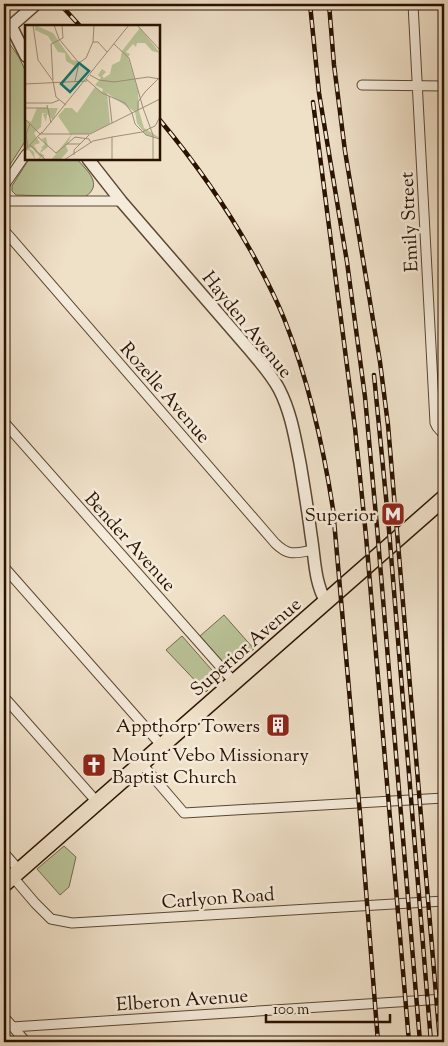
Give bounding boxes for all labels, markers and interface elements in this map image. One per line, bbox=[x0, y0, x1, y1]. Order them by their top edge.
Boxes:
inset map bbox=[25, 25, 160, 160]
street label: Emily Street bbox=[394, 171, 427, 273]
street label: Hayden Avenue bbox=[194, 266, 298, 385]
street label: Rozelle Avenue bbox=[113, 337, 216, 450]
street label: Bender Avenue bbox=[77, 487, 181, 599]
metro station icon: Superior bbox=[380, 501, 406, 527]
place label: Superior bbox=[304, 503, 376, 530]
street label: Superior Avenue bbox=[185, 592, 308, 704]
building icon: Appthorp Towers bbox=[265, 712, 291, 738]
place label: Appthorp Towers bbox=[116, 714, 260, 741]
place label: Mount Vebo Missionary Baptist Church bbox=[112, 743, 309, 792]
church icon: Mount Vebo Missionary Baptist Church bbox=[81, 752, 107, 778]
street label: Carlyon Road bbox=[161, 882, 276, 917]
street label: Elberon Avenue bbox=[115, 983, 249, 1020]
scale bar bbox=[266, 991, 389, 1023]
text: 100 m bbox=[273, 1000, 310, 1021]

